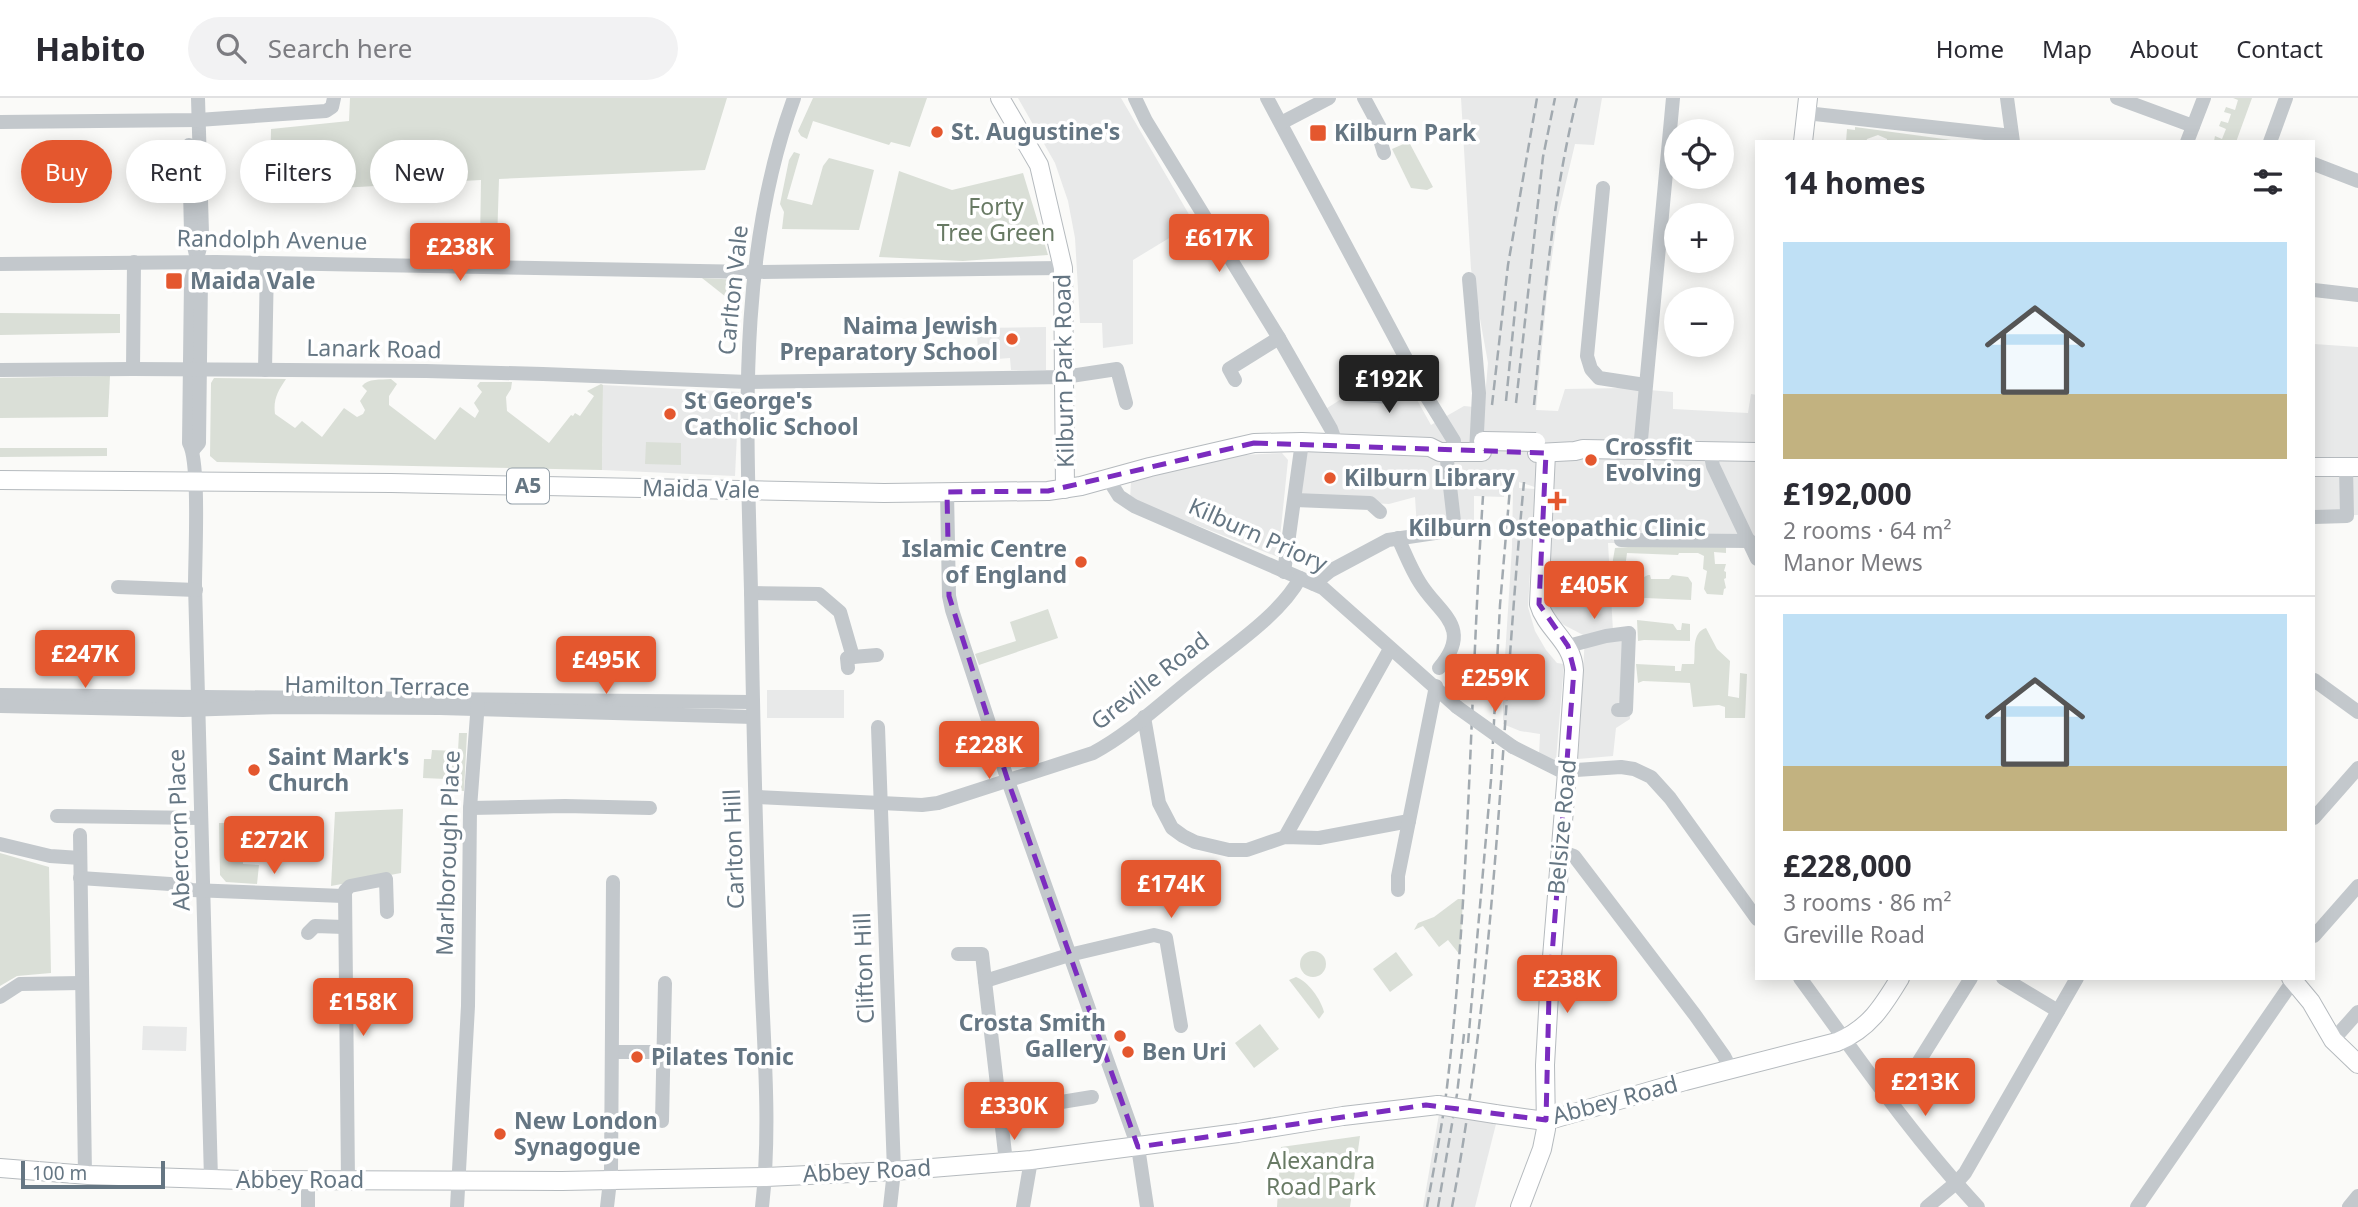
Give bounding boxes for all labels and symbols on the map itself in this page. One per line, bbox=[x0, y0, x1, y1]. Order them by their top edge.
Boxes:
place label: St. Augustine's bbox=[951, 115, 1120, 147]
place label: Kilburn Park bbox=[1334, 116, 1477, 148]
marker: Kilburn Park bbox=[1308, 123, 1328, 143]
marker: St. Augustine's bbox=[929, 124, 945, 140]
park label: Forty Tree Green bbox=[937, 190, 1055, 248]
pin: £617K bbox=[1170, 214, 1268, 274]
street label: Randolph Avenue bbox=[176, 221, 368, 257]
pin: £238K bbox=[411, 223, 509, 283]
street label: Carlton Vale bbox=[709, 223, 755, 356]
place label: Maida Vale bbox=[190, 264, 316, 296]
marker: Maida Vale bbox=[164, 271, 184, 291]
street label: Kilburn Park Road bbox=[1045, 274, 1081, 468]
place label: Naima Jewish Preparatory School bbox=[779, 309, 998, 367]
street label: Lanark Road bbox=[306, 331, 442, 365]
marker: Naima Jewish Preparatory School bbox=[1004, 331, 1020, 347]
pin: £192K bbox=[1340, 356, 1438, 415]
place label: St George's Catholic School bbox=[684, 384, 859, 442]
marker: St George's Catholic School bbox=[662, 406, 678, 422]
place label: Crossfit Evolving bbox=[1605, 430, 1702, 488]
marker: Crossfit Evolving bbox=[1583, 452, 1599, 468]
place label: Kilburn Library bbox=[1344, 461, 1516, 493]
road number: A5 bbox=[507, 468, 549, 504]
marker: Kilburn Library bbox=[1322, 470, 1338, 486]
street label: Maida Vale bbox=[642, 471, 760, 505]
street label: Kilburn Priory bbox=[1184, 489, 1333, 579]
marker: Kilburn Osteopathic Clinic bbox=[1547, 491, 1567, 511]
place label: Kilburn Osteopathic Clinic bbox=[1408, 511, 1706, 543]
place label: Islamic Centre of England bbox=[902, 532, 1067, 590]
marker: Islamic Centre of England bbox=[1073, 554, 1089, 570]
pin: £405K bbox=[1545, 561, 1643, 621]
street label: Greville Road bbox=[1084, 624, 1215, 737]
pin: £247K bbox=[36, 630, 134, 690]
pin: £495K bbox=[557, 636, 655, 696]
pin: £259K bbox=[1446, 654, 1544, 714]
street label: Hamilton Terrace bbox=[284, 667, 470, 703]
pin: £228K bbox=[940, 722, 1038, 781]
place label: Saint Mark's Church bbox=[268, 740, 409, 798]
street label: Abercorn Place bbox=[159, 748, 197, 912]
street label: Marlborough Place bbox=[427, 750, 467, 956]
street label: Belsize Road bbox=[1539, 758, 1583, 896]
marker: Saint Mark's Church bbox=[246, 762, 262, 778]
street label: Carlton Hill bbox=[715, 788, 751, 910]
pin: £272K bbox=[225, 816, 323, 876]
pin: £174K bbox=[1122, 860, 1220, 920]
street label: Clifton Hill bbox=[845, 912, 881, 1024]
pin: £238K bbox=[1518, 956, 1616, 1015]
pin: £158K bbox=[314, 978, 412, 1038]
place label: Crosta Smith Gallery bbox=[959, 1006, 1107, 1064]
marker: Crosta Smith Gallery bbox=[1112, 1028, 1128, 1044]
place label: Ben Uri bbox=[1142, 1035, 1227, 1067]
place label: Pilates Tonic bbox=[651, 1040, 794, 1072]
marker: Ben Uri bbox=[1120, 1044, 1136, 1060]
marker: Pilates Tonic bbox=[629, 1049, 645, 1065]
pin: £213K bbox=[1876, 1058, 1974, 1118]
street label: Abbey Road bbox=[1549, 1067, 1681, 1131]
pin: £330K bbox=[965, 1082, 1063, 1142]
place label: New London Synagogue bbox=[514, 1104, 658, 1162]
marker: New London Synagogue bbox=[492, 1126, 508, 1142]
park label: Alexandra Road Park bbox=[1266, 1144, 1377, 1202]
street label: Abbey Road bbox=[802, 1151, 932, 1189]
scale bar bbox=[21, 1158, 164, 1190]
street label: Abbey Road bbox=[236, 1163, 364, 1195]

